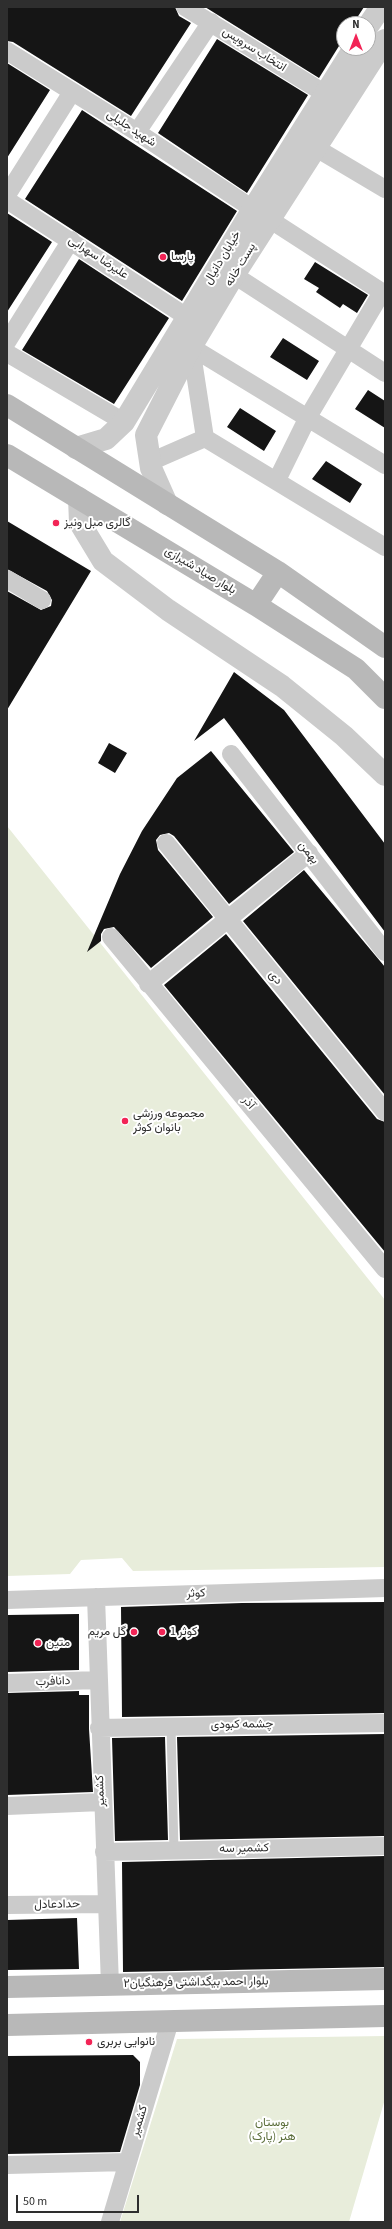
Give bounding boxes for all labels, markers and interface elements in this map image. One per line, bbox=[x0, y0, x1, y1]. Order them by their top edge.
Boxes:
north arrow bbox=[336, 16, 376, 56]
text: N bbox=[352, 17, 360, 32]
street label: انتخاب سرویس bbox=[219, 25, 289, 75]
street label: شهید جلیلی bbox=[103, 108, 159, 150]
street label: خیابان دانیال bbox=[201, 229, 245, 287]
street label: علیرضا سهرابی bbox=[65, 233, 131, 283]
street label: پست خانه bbox=[222, 241, 260, 289]
place label: پارسا bbox=[171, 250, 194, 264]
marker: پارسا bbox=[158, 252, 168, 262]
place label: گالری مبل ونیز bbox=[64, 516, 131, 530]
marker: گالری مبل ونیز bbox=[51, 518, 61, 528]
street label: بلوار صیاد شیرازی bbox=[162, 544, 238, 598]
street label: بهمن bbox=[295, 839, 321, 867]
street label: دی bbox=[265, 968, 285, 988]
street label: آذر bbox=[238, 1094, 258, 1112]
place label: مجموعه ورزشی بانوان کوثر bbox=[133, 1107, 204, 1135]
marker: مجموعه ورزشی بانوان کوثر bbox=[120, 1116, 130, 1126]
street label: کوثر bbox=[186, 1586, 206, 1602]
place label: گل مریم bbox=[88, 1625, 126, 1639]
place label: کوثر 1 bbox=[170, 1625, 197, 1639]
marker: گل مریم bbox=[129, 1627, 139, 1637]
marker: کوثر 1 bbox=[157, 1627, 167, 1637]
place label: متین bbox=[46, 1636, 70, 1650]
marker: متین bbox=[33, 1638, 43, 1648]
street label: دانافرب bbox=[35, 1674, 71, 1690]
street label: چشمه کبودی bbox=[211, 1717, 273, 1733]
street label: کشمیر bbox=[93, 1775, 109, 1807]
street label: کشمیر سه bbox=[219, 1841, 269, 1857]
street label: حدادعادل bbox=[34, 1897, 80, 1913]
street label: بلوار احمد بیگداشتی فرهنگیان۲ bbox=[123, 1975, 269, 1991]
place label: نانوایی بربری bbox=[97, 2035, 155, 2049]
marker: نانوایی بربری bbox=[84, 2037, 94, 2047]
street label: کشمیر bbox=[128, 2104, 152, 2138]
park label: بوستان (پارک) هنر bbox=[248, 2116, 296, 2144]
scale bar bbox=[18, 2187, 141, 2213]
text: 50 m bbox=[23, 2193, 47, 2210]

